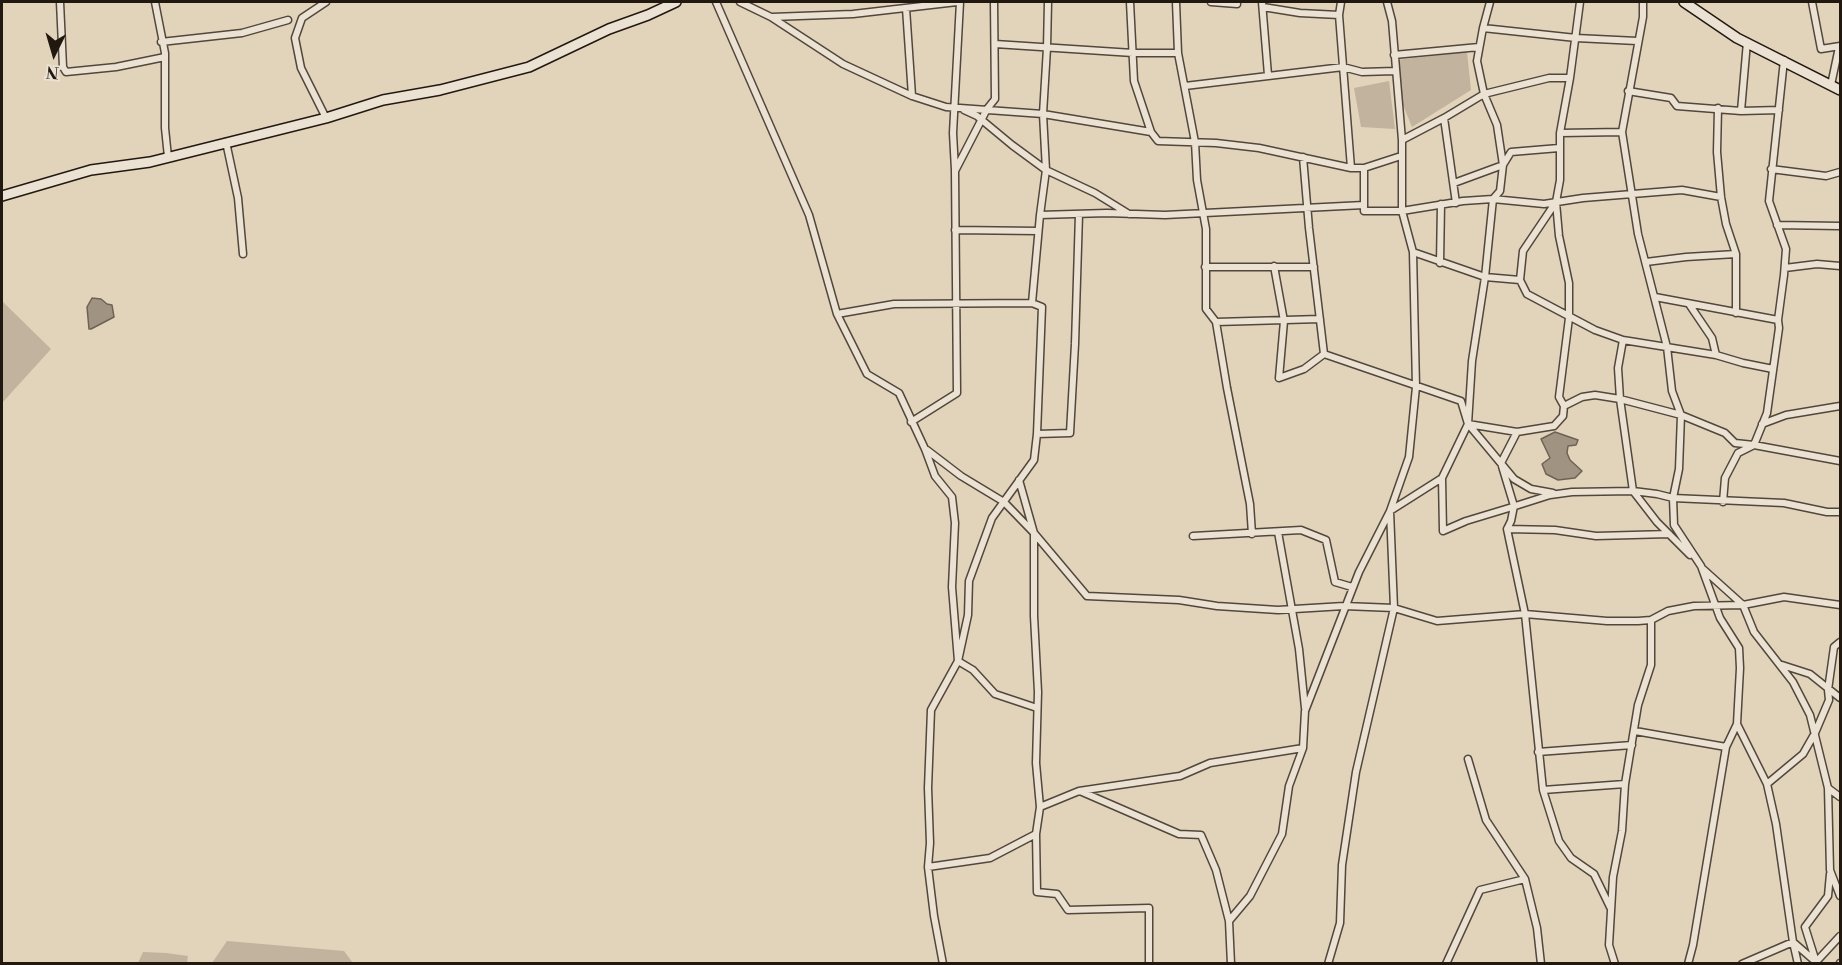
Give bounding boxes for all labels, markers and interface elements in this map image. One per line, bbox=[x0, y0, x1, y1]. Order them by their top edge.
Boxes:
north arrow bbox=[24, 24, 84, 84]
text: N bbox=[45, 61, 60, 82]

